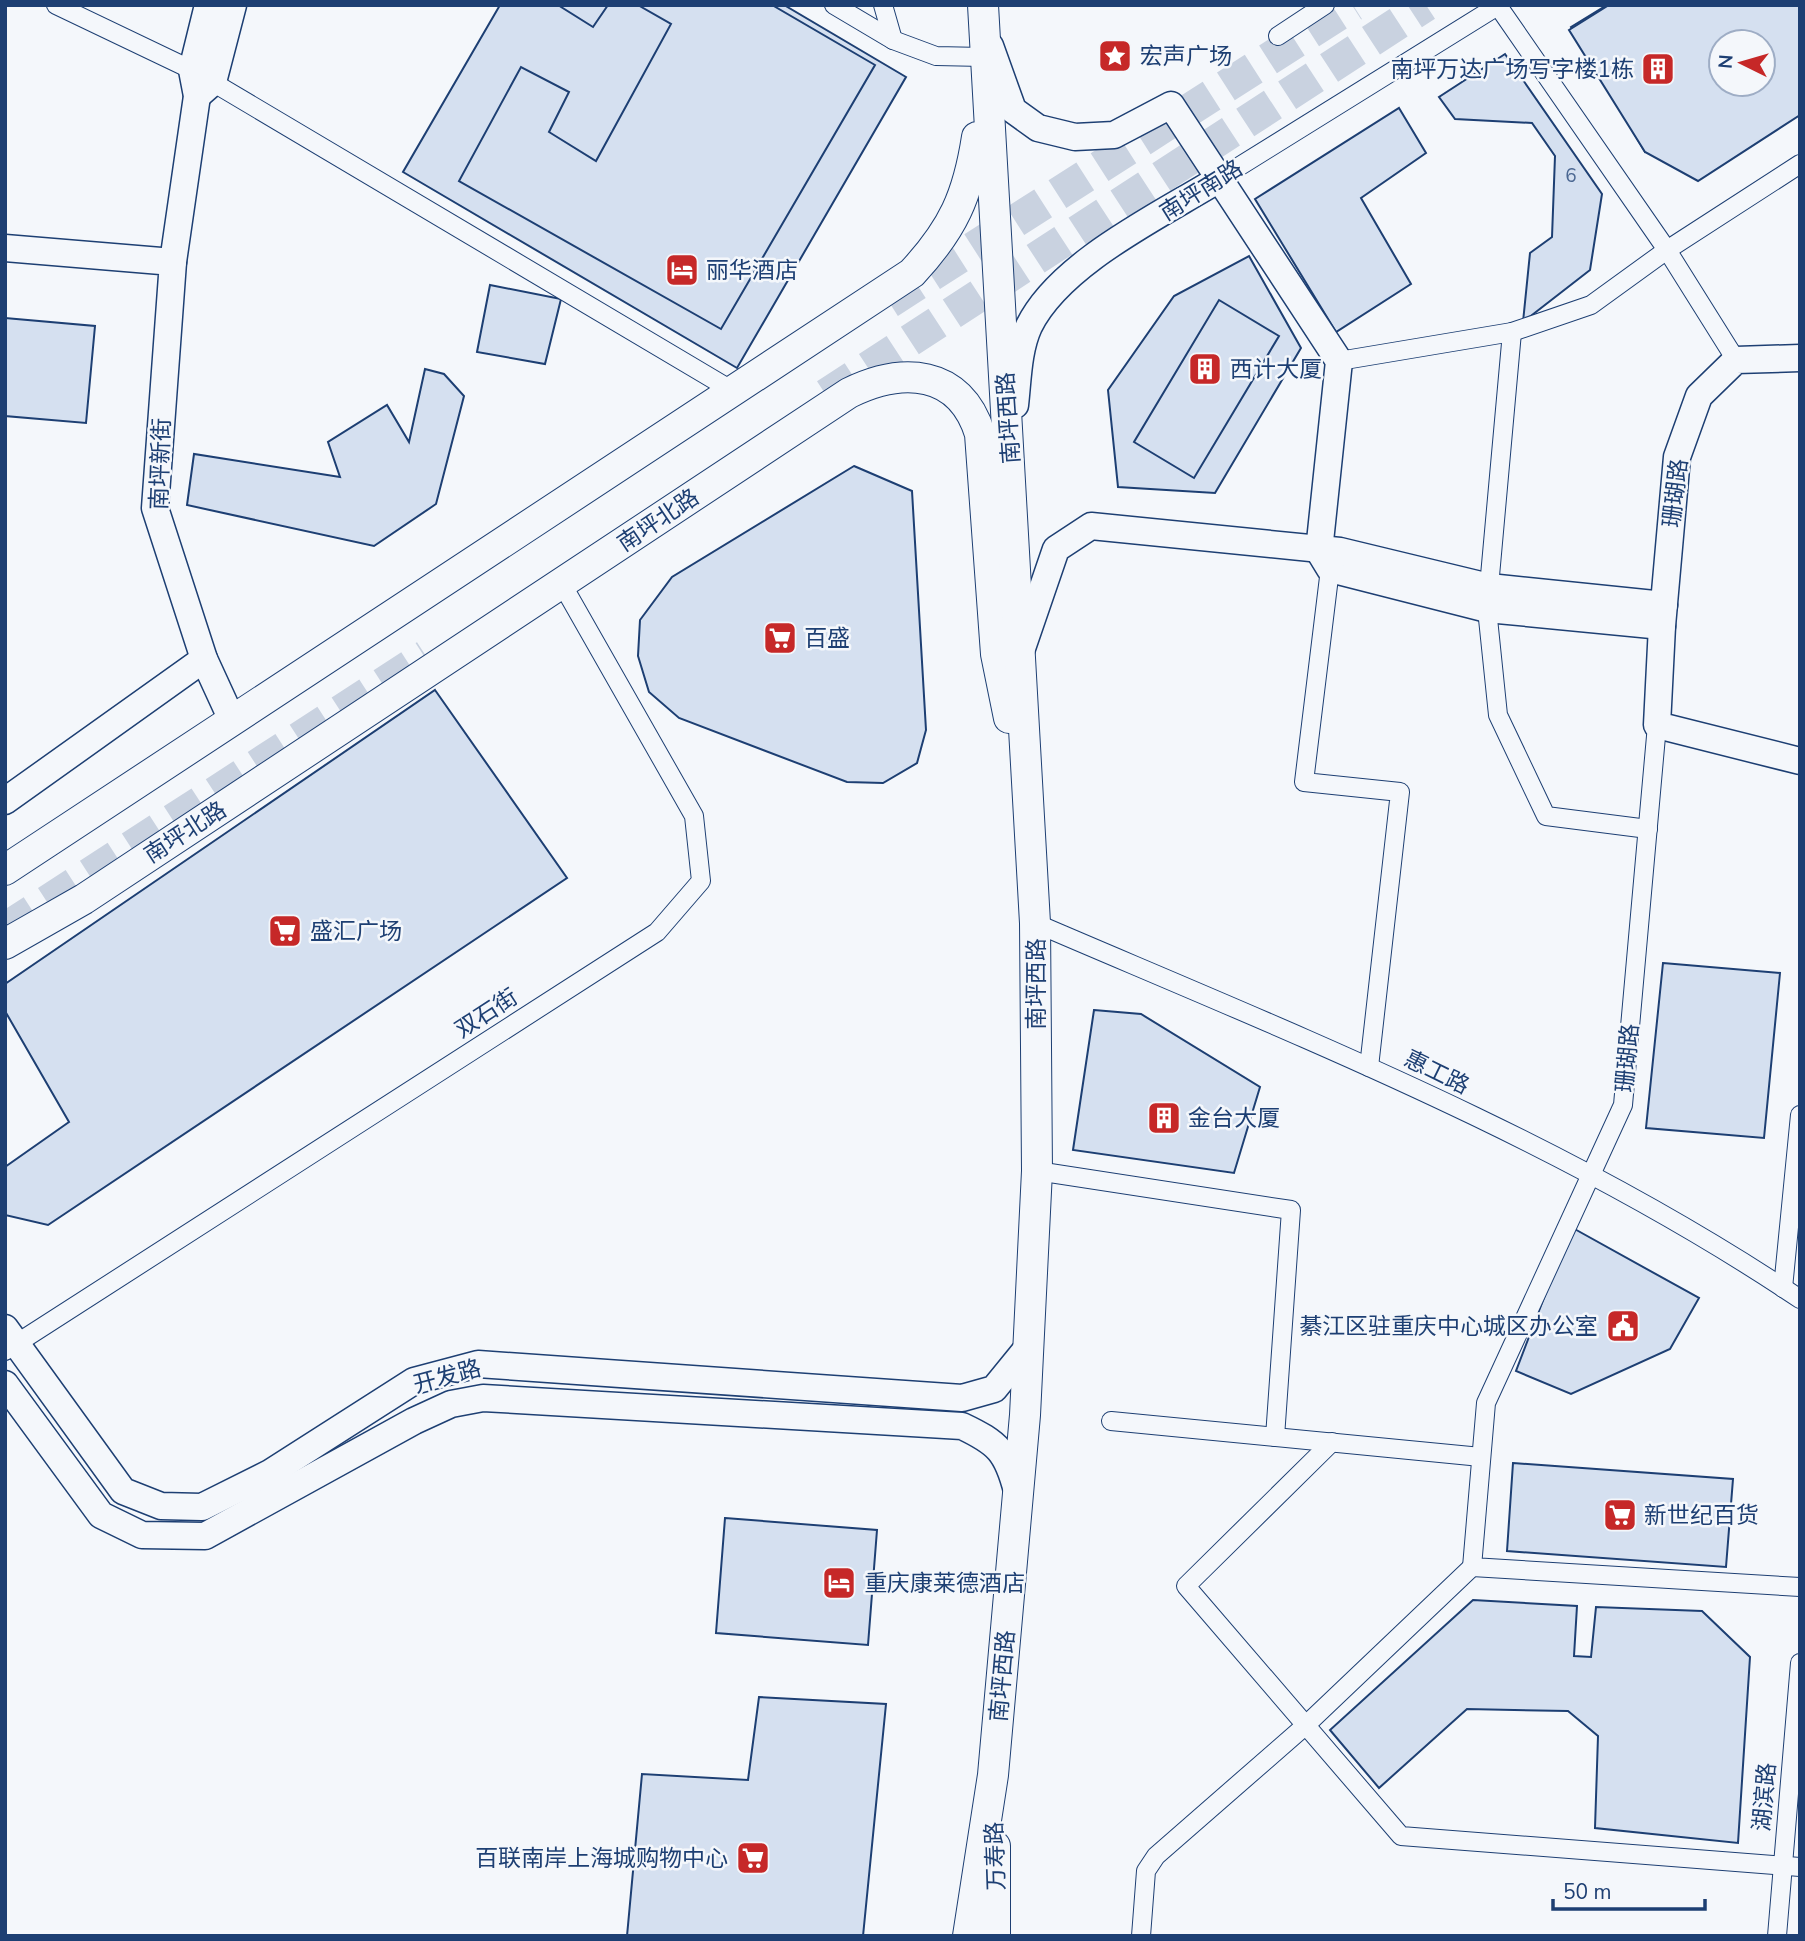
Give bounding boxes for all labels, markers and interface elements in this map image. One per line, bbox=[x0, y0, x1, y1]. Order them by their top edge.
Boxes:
north arrow bbox=[1707, 28, 1777, 98]
place icon: 宏声广场 bbox=[1096, 37, 1134, 75]
place label: 宏声广场 bbox=[1140, 41, 1232, 72]
building icon: 南坪万达广场写字楼1栋 bbox=[1639, 50, 1677, 88]
text: N bbox=[1712, 53, 1740, 70]
place label: 南坪万达广场写字楼1栋 bbox=[1390, 54, 1634, 85]
street label: 南坪南路 bbox=[1154, 153, 1248, 228]
house number: 6 bbox=[1565, 163, 1577, 189]
hotel icon: 丽华酒店 bbox=[663, 251, 701, 289]
place label: 丽华酒店 bbox=[706, 255, 798, 286]
building icon: 西计大厦 bbox=[1186, 350, 1224, 388]
place label: 西计大厦 bbox=[1230, 354, 1322, 385]
street label: 南坪西路 bbox=[990, 371, 1027, 465]
street label: 南坪新街 bbox=[143, 418, 178, 511]
street label: 珊瑚路 bbox=[1656, 457, 1695, 529]
street label: 南坪北路 bbox=[611, 482, 705, 559]
supermarket icon: 百盛 bbox=[761, 619, 799, 657]
place label: 百盛 bbox=[804, 623, 850, 654]
street label: 南坪北路 bbox=[138, 794, 232, 870]
supermarket icon: 盛汇广场 bbox=[266, 912, 304, 950]
place label: 盛汇广场 bbox=[310, 916, 402, 947]
street label: 南坪西路 bbox=[1021, 938, 1052, 1030]
street label: 双石街 bbox=[449, 982, 524, 1045]
street label: 珊瑚路 bbox=[1609, 1022, 1646, 1094]
street label: 惠工路 bbox=[1399, 1043, 1475, 1102]
building icon: 金台大厦 bbox=[1145, 1099, 1183, 1137]
place label: 金台大厦 bbox=[1188, 1103, 1280, 1134]
public building icon: 綦江区驻重庆中心城区办公室 bbox=[1604, 1307, 1642, 1345]
place label: 綦江区驻重庆中心城区办公室 bbox=[1299, 1311, 1598, 1342]
street label: 开发路 bbox=[410, 1353, 484, 1400]
supermarket icon: 新世纪百货 bbox=[1601, 1496, 1639, 1534]
place label: 新世纪百货 bbox=[1644, 1500, 1759, 1531]
hotel icon: 重庆康莱德酒店 bbox=[820, 1564, 858, 1602]
place label: 重庆康莱德酒店 bbox=[864, 1568, 1025, 1599]
street label: 南坪西路 bbox=[983, 1629, 1022, 1723]
street label: 湖滨路 bbox=[1746, 1761, 1783, 1833]
street label: 万寿路 bbox=[979, 1821, 1012, 1891]
supermarket icon: 百联南岸上海城购物中心 bbox=[734, 1839, 772, 1877]
place label: 百联南岸上海城购物中心 bbox=[475, 1843, 728, 1874]
scale bar bbox=[1553, 1868, 1705, 1912]
text: 50 m bbox=[1563, 1878, 1612, 1906]

